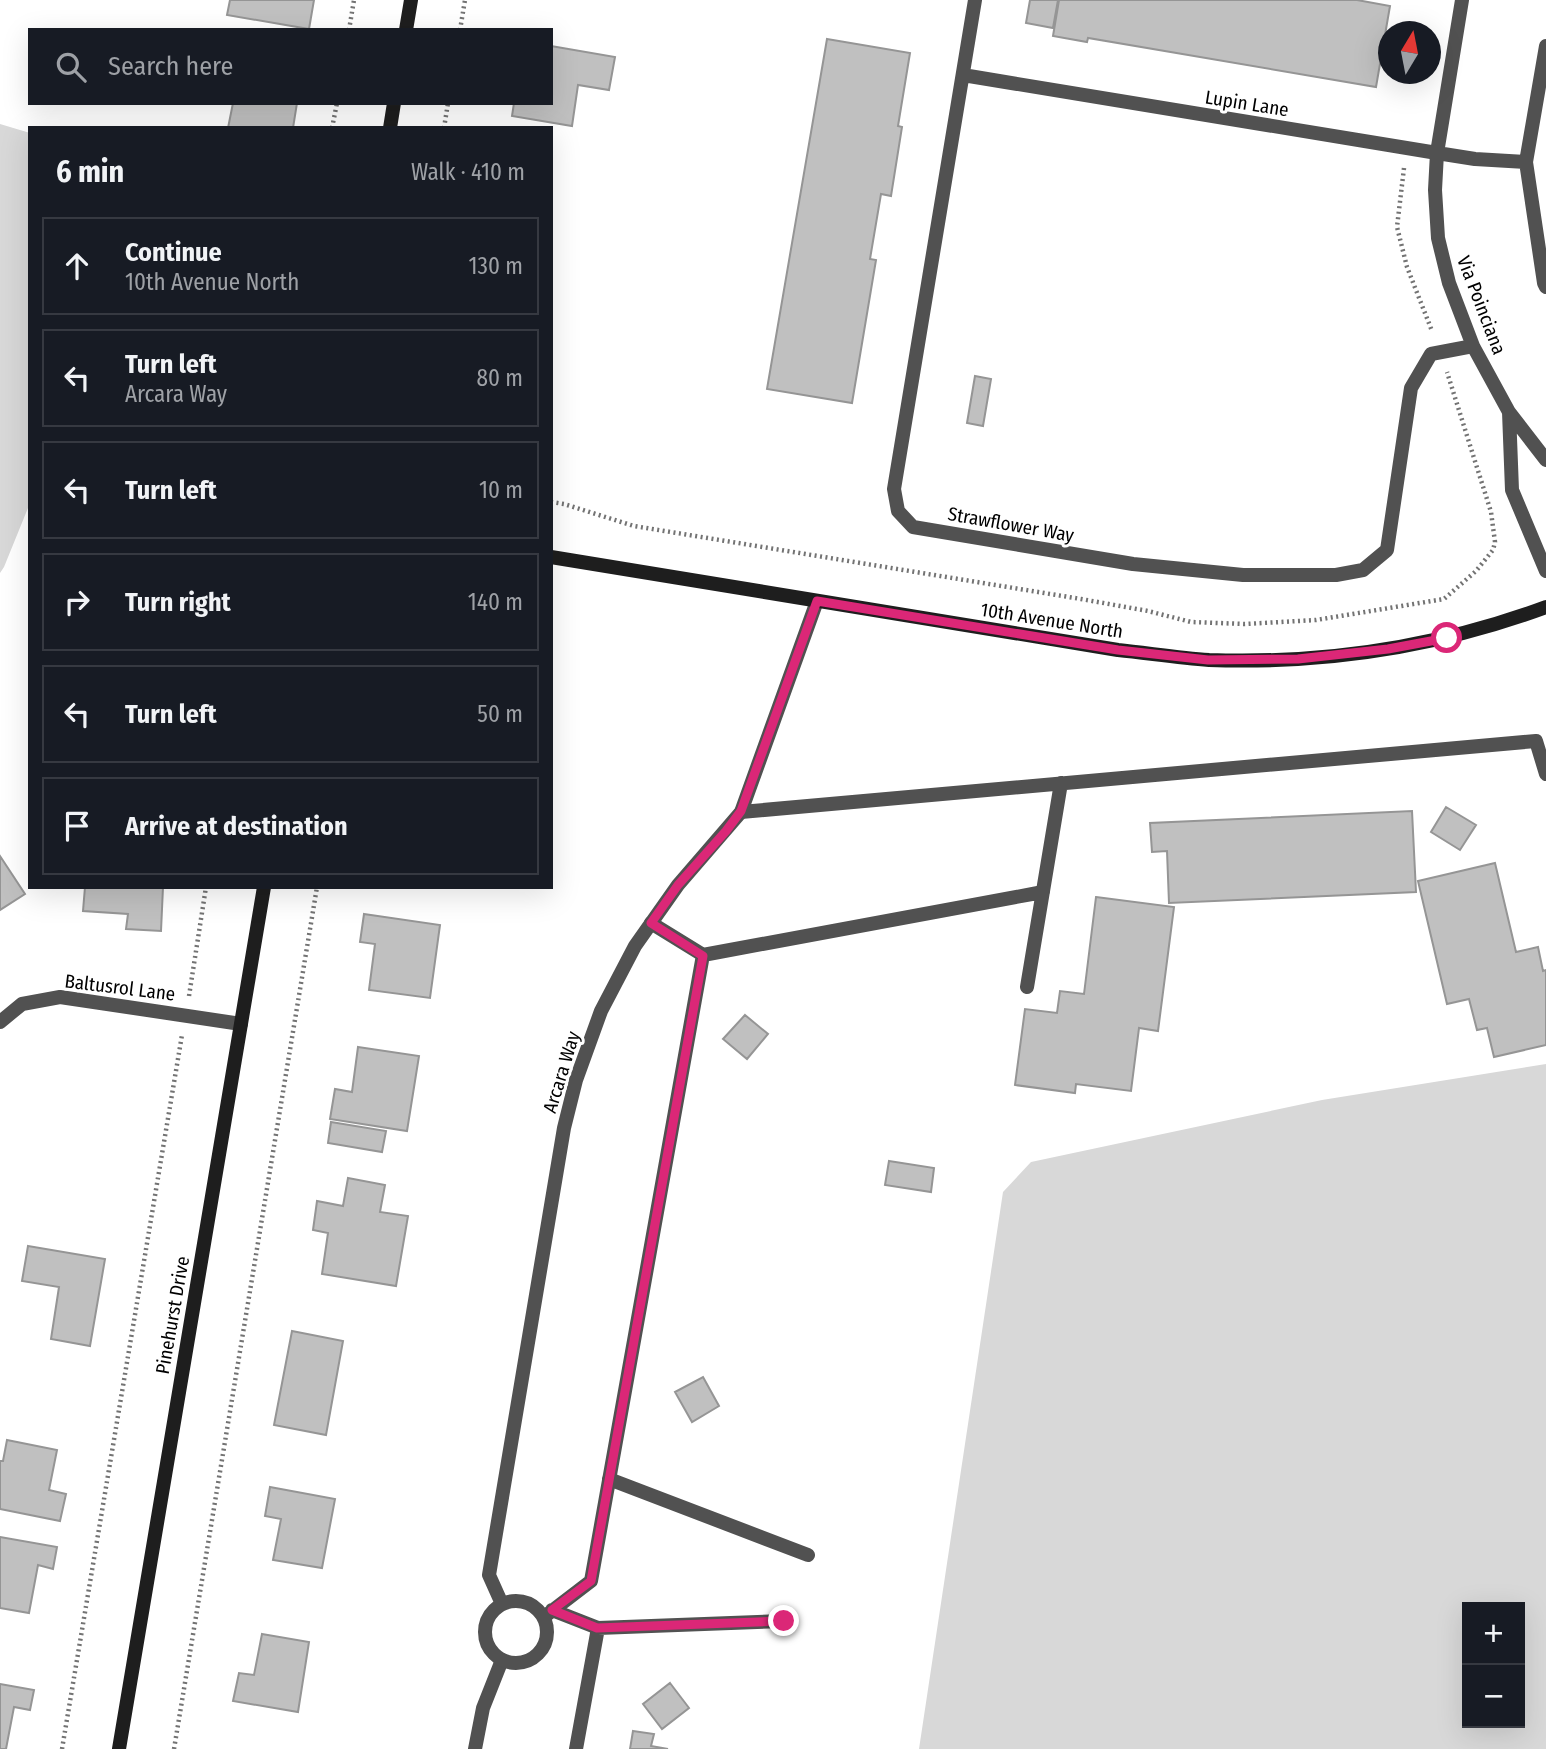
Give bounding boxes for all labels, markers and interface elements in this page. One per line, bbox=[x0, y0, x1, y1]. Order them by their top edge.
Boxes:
north arrow bbox=[1378, 21, 1441, 84]
search box bbox=[28, 28, 553, 105]
icon: search bbox=[52, 48, 90, 86]
text: Search here bbox=[108, 51, 233, 82]
street label: Lupin Lane bbox=[1203, 86, 1290, 121]
text: 6 min bbox=[56, 154, 124, 190]
text: Walk · 410 m bbox=[411, 158, 525, 186]
text: Continue bbox=[125, 237, 222, 268]
icon: ahead bbox=[58, 247, 96, 285]
text: 130 m bbox=[469, 252, 523, 280]
street label: Via Poinciana bbox=[1452, 253, 1511, 358]
text: 10th Avenue North bbox=[125, 268, 299, 296]
text: Turn left bbox=[125, 349, 217, 380]
icon: left bbox=[58, 359, 96, 397]
text: 80 m bbox=[476, 364, 523, 392]
text: Arcara Way bbox=[125, 380, 227, 408]
icon: left bbox=[58, 471, 96, 509]
text: Turn left bbox=[125, 475, 217, 506]
text: 10 m bbox=[479, 476, 523, 504]
street label: Strawflower Way bbox=[946, 502, 1076, 547]
icon: right bbox=[58, 583, 96, 621]
text: Turn right bbox=[125, 587, 231, 618]
text: 140 m bbox=[468, 588, 523, 616]
street label: 10th Avenue North bbox=[979, 598, 1125, 643]
route start bbox=[1431, 622, 1462, 653]
icon: left bbox=[58, 695, 96, 733]
text: Turn left bbox=[125, 699, 217, 730]
text: 50 m bbox=[477, 700, 523, 728]
icon: arrive bbox=[58, 807, 96, 845]
text: Arrive at destination bbox=[125, 811, 348, 842]
street label: Baltusrol Lane bbox=[63, 969, 177, 1006]
street label: Arcara Way bbox=[538, 1028, 585, 1116]
street label: Pinehurst Drive bbox=[151, 1254, 194, 1376]
map controls bbox=[1462, 1602, 1525, 1728]
button: + bbox=[1462, 1602, 1525, 1665]
route end bbox=[768, 1605, 799, 1636]
button: − bbox=[1462, 1665, 1525, 1728]

